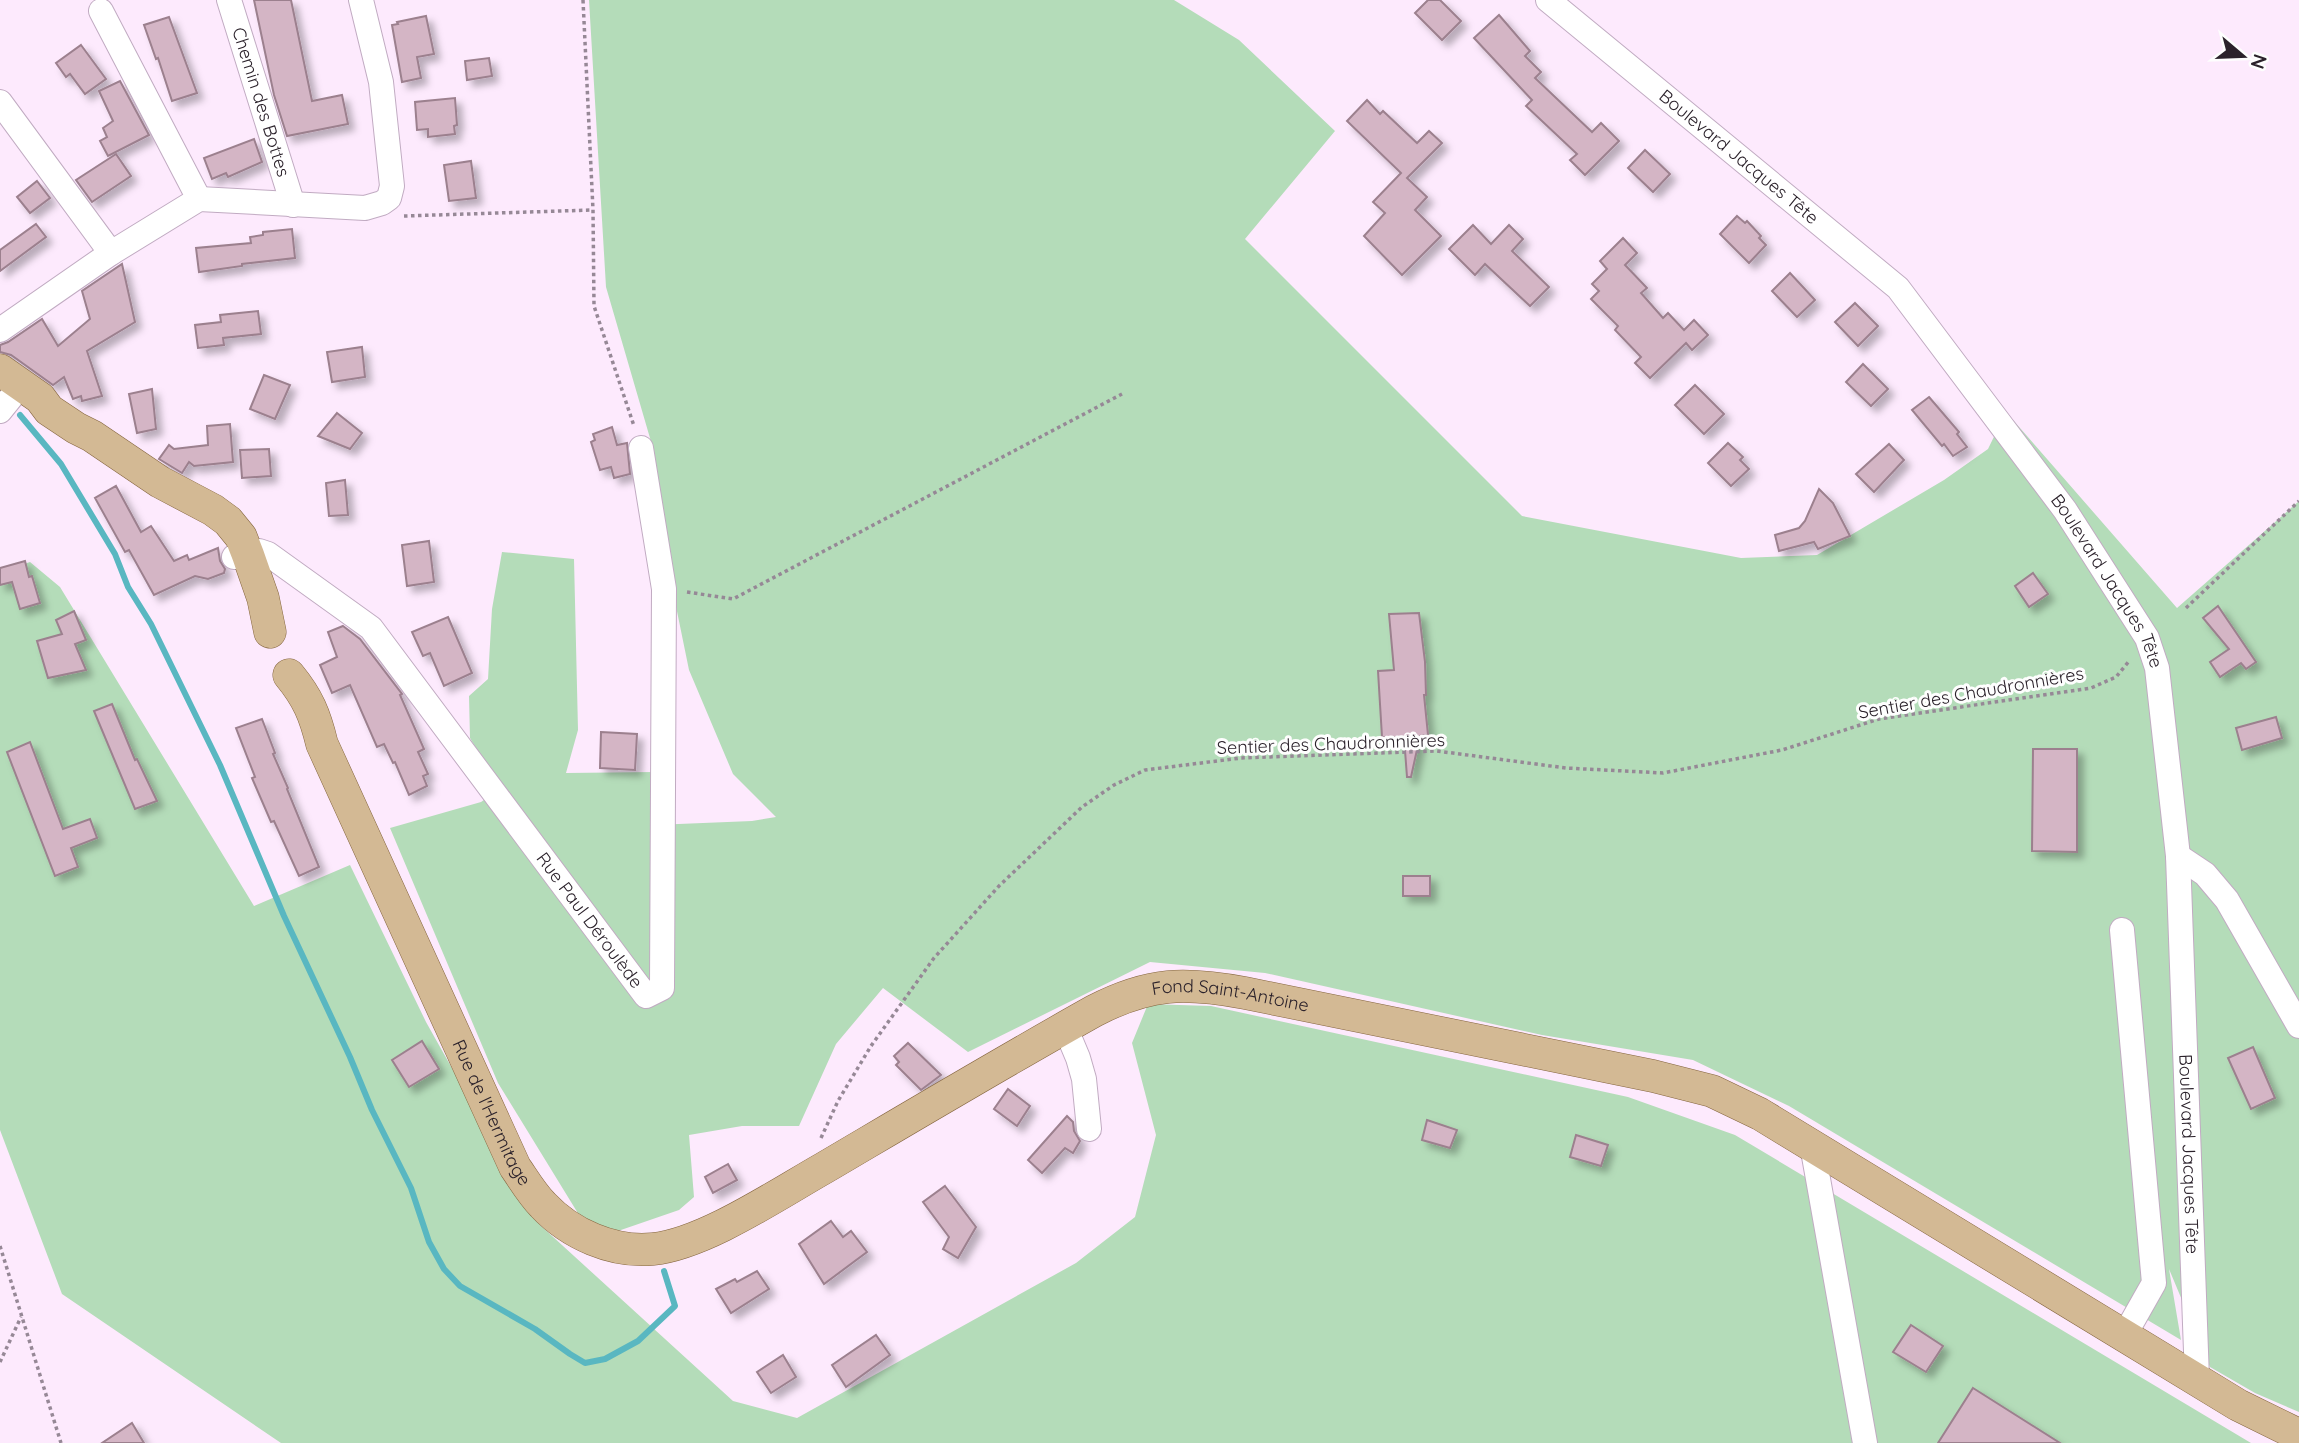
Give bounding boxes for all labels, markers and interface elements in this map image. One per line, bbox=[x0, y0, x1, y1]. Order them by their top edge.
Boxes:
north arrow bbox=[2208, 21, 2278, 91]
street label: Chemin des Bottes bbox=[227, 24, 296, 180]
text: N bbox=[2245, 51, 2273, 72]
street label: Boulevard Jacques Tête bbox=[1655, 84, 1824, 229]
street label: Boulevard Jacques Tête bbox=[2046, 489, 2168, 671]
street label: Sentier des Chaudronnières bbox=[1856, 661, 2085, 724]
street label: Sentier des Chaudronnières bbox=[1216, 728, 1445, 759]
street label: Rue Paul Déroulède bbox=[532, 847, 648, 993]
street label: Fond Saint-Antoine bbox=[1150, 974, 1311, 1017]
street label: Rue de l'Hermitage bbox=[447, 1036, 536, 1190]
street label: Boulevard Jacques Tête bbox=[2174, 1054, 2204, 1254]

